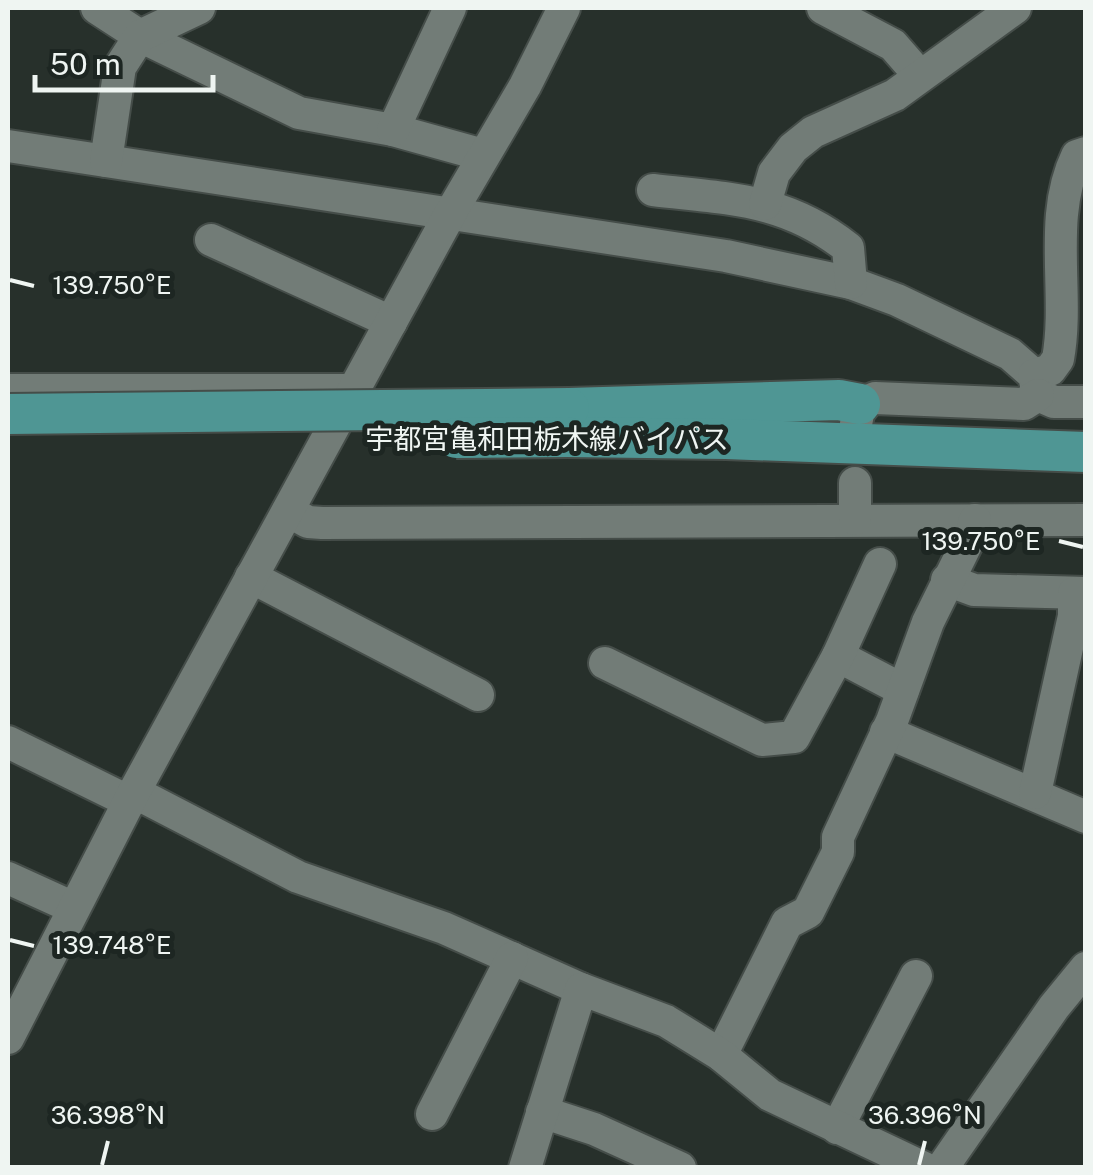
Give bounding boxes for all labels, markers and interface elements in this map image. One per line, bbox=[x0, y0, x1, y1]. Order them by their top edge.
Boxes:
scale bar bbox=[35, 30, 212, 92]
text: 50 m bbox=[50, 46, 121, 82]
text: 139.750°E bbox=[52, 270, 172, 300]
street label: 宇都宮亀和田栃木線バイパス bbox=[365, 422, 729, 455]
text: 139.750°E bbox=[921, 526, 1041, 556]
text: 139.748°E bbox=[52, 930, 172, 960]
text: 36.398°N bbox=[51, 1100, 165, 1130]
text: 36.396°N bbox=[868, 1100, 982, 1130]

